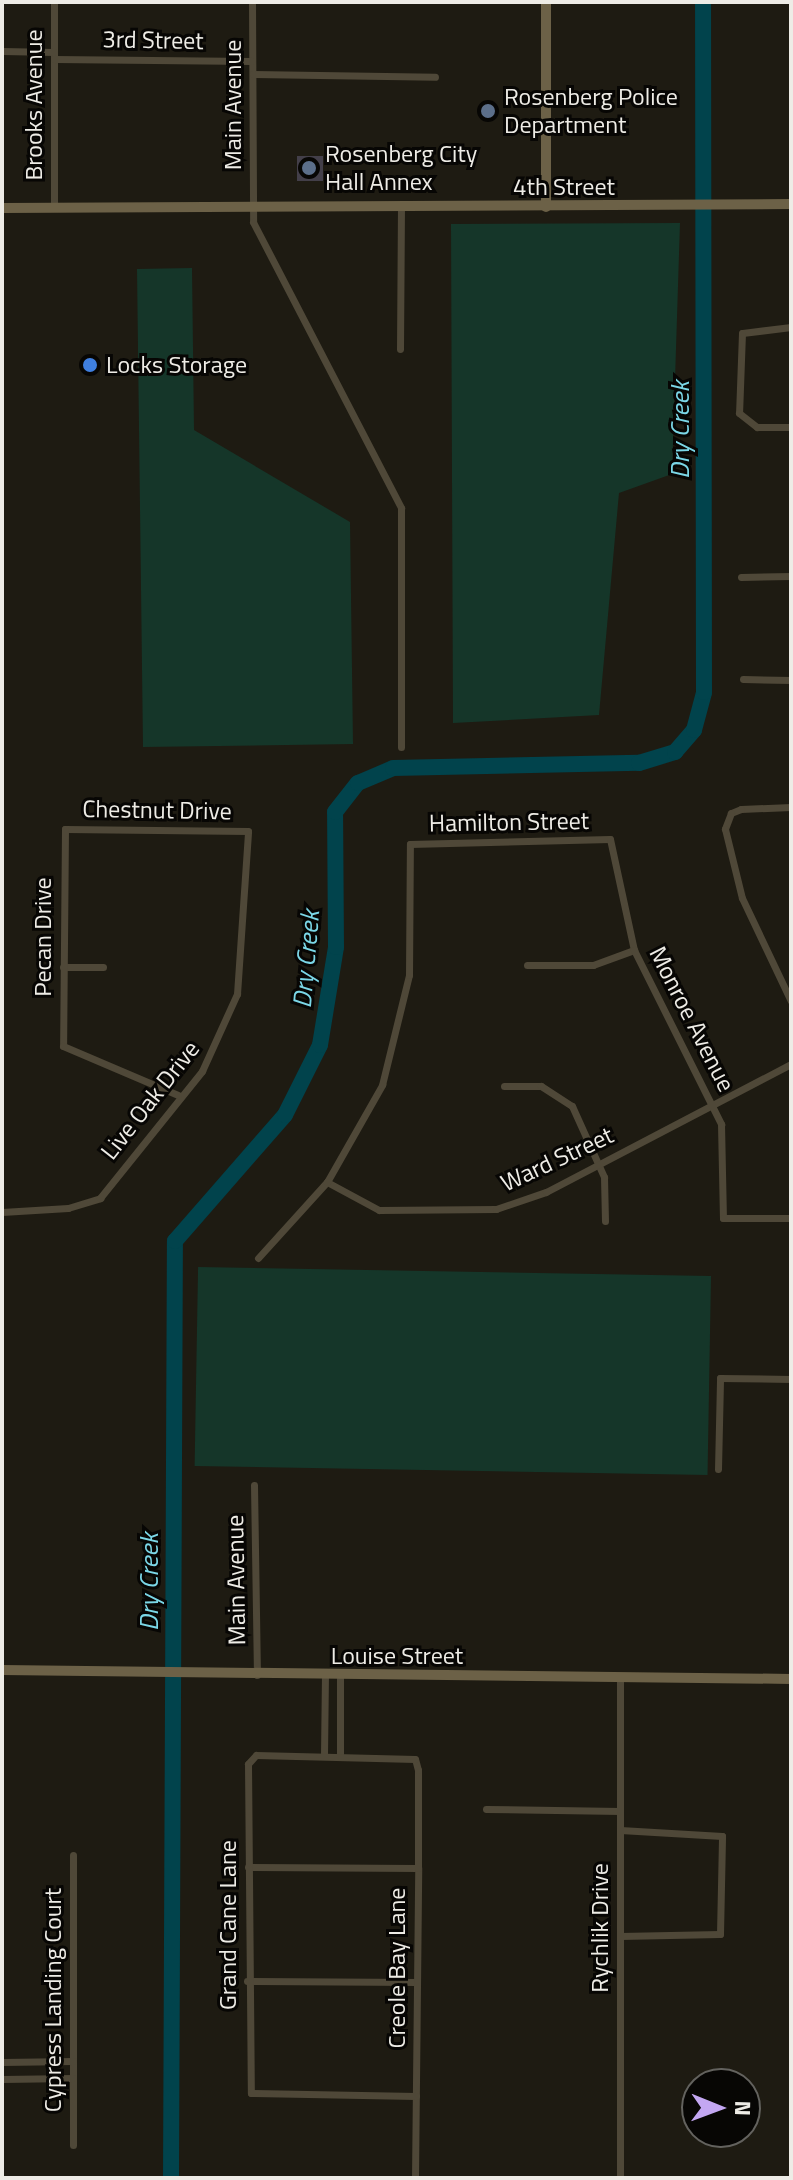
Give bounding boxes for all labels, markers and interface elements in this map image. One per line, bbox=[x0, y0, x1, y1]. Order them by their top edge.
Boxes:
street label: 3rd Street bbox=[102, 25, 204, 55]
street label: Brooks Avenue bbox=[20, 29, 48, 181]
street label: Main Avenue bbox=[219, 40, 247, 170]
place label: Rosenberg Police Department bbox=[504, 83, 678, 139]
marker: Rosenberg Police Department bbox=[479, 102, 497, 120]
place label: Rosenberg City Hall Annex bbox=[325, 140, 477, 196]
marker: Rosenberg City Hall Annex bbox=[300, 159, 318, 177]
street label: 4th Street bbox=[513, 173, 615, 201]
place label: Locks Storage bbox=[106, 351, 247, 379]
marker: Locks Storage bbox=[81, 356, 99, 374]
water label: Dry Creek bbox=[664, 381, 696, 479]
street label: Chestnut Drive bbox=[82, 794, 232, 826]
street label: Hamilton Street bbox=[429, 806, 589, 838]
street label: Pecan Drive bbox=[29, 877, 57, 997]
water label: Dry Creek bbox=[286, 909, 326, 1009]
street label: Monroe Avenue bbox=[643, 942, 741, 1096]
street label: Live Oak Drive bbox=[95, 1035, 205, 1165]
street label: Ward Street bbox=[496, 1120, 618, 1198]
street label: Main Avenue bbox=[220, 1514, 252, 1646]
water label: Dry Creek bbox=[133, 1533, 165, 1631]
street label: Louise Street bbox=[331, 1642, 463, 1670]
street label: Grand Cane Lane bbox=[214, 1840, 242, 2010]
street label: Rychlik Drive bbox=[586, 1863, 614, 1993]
street label: Cypress Landing Court bbox=[39, 1888, 67, 2112]
street label: Creole Bay Lane bbox=[383, 1888, 411, 2048]
north arrow bbox=[681, 2068, 761, 2148]
text: N bbox=[726, 2100, 760, 2116]

